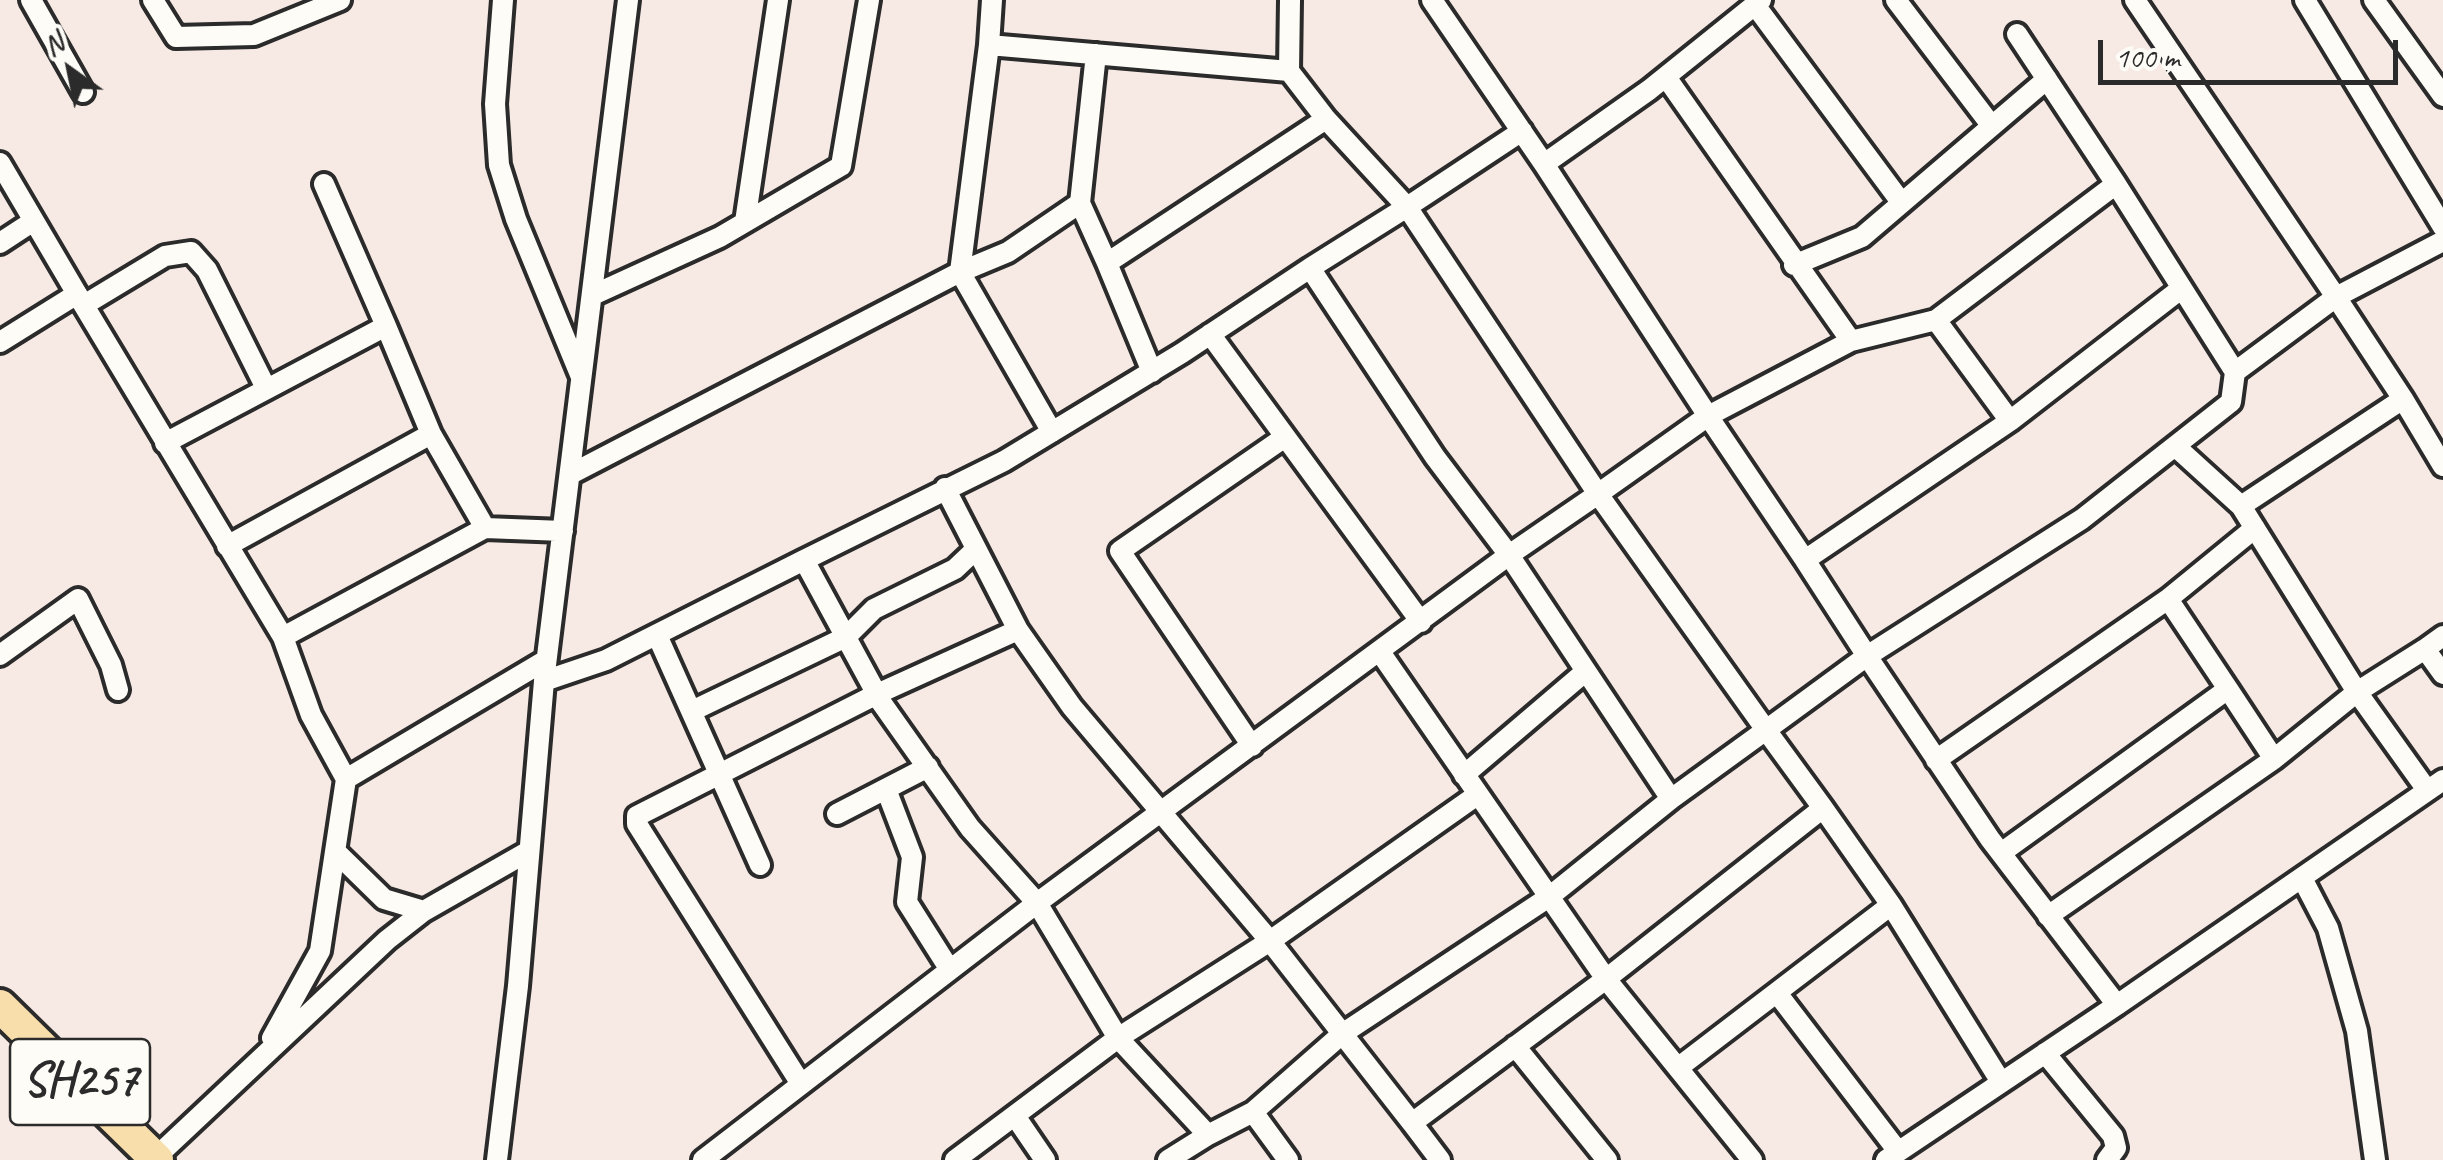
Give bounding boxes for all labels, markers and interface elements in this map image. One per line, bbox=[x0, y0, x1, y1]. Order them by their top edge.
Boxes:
north arrow bbox=[20, 20, 120, 120]
scale bar bbox=[2103, 20, 2403, 82]
text: N bbox=[37, 25, 70, 64]
text: 100 m bbox=[2115, 38, 2180, 76]
road number: SH257 bbox=[10, 1039, 150, 1125]

